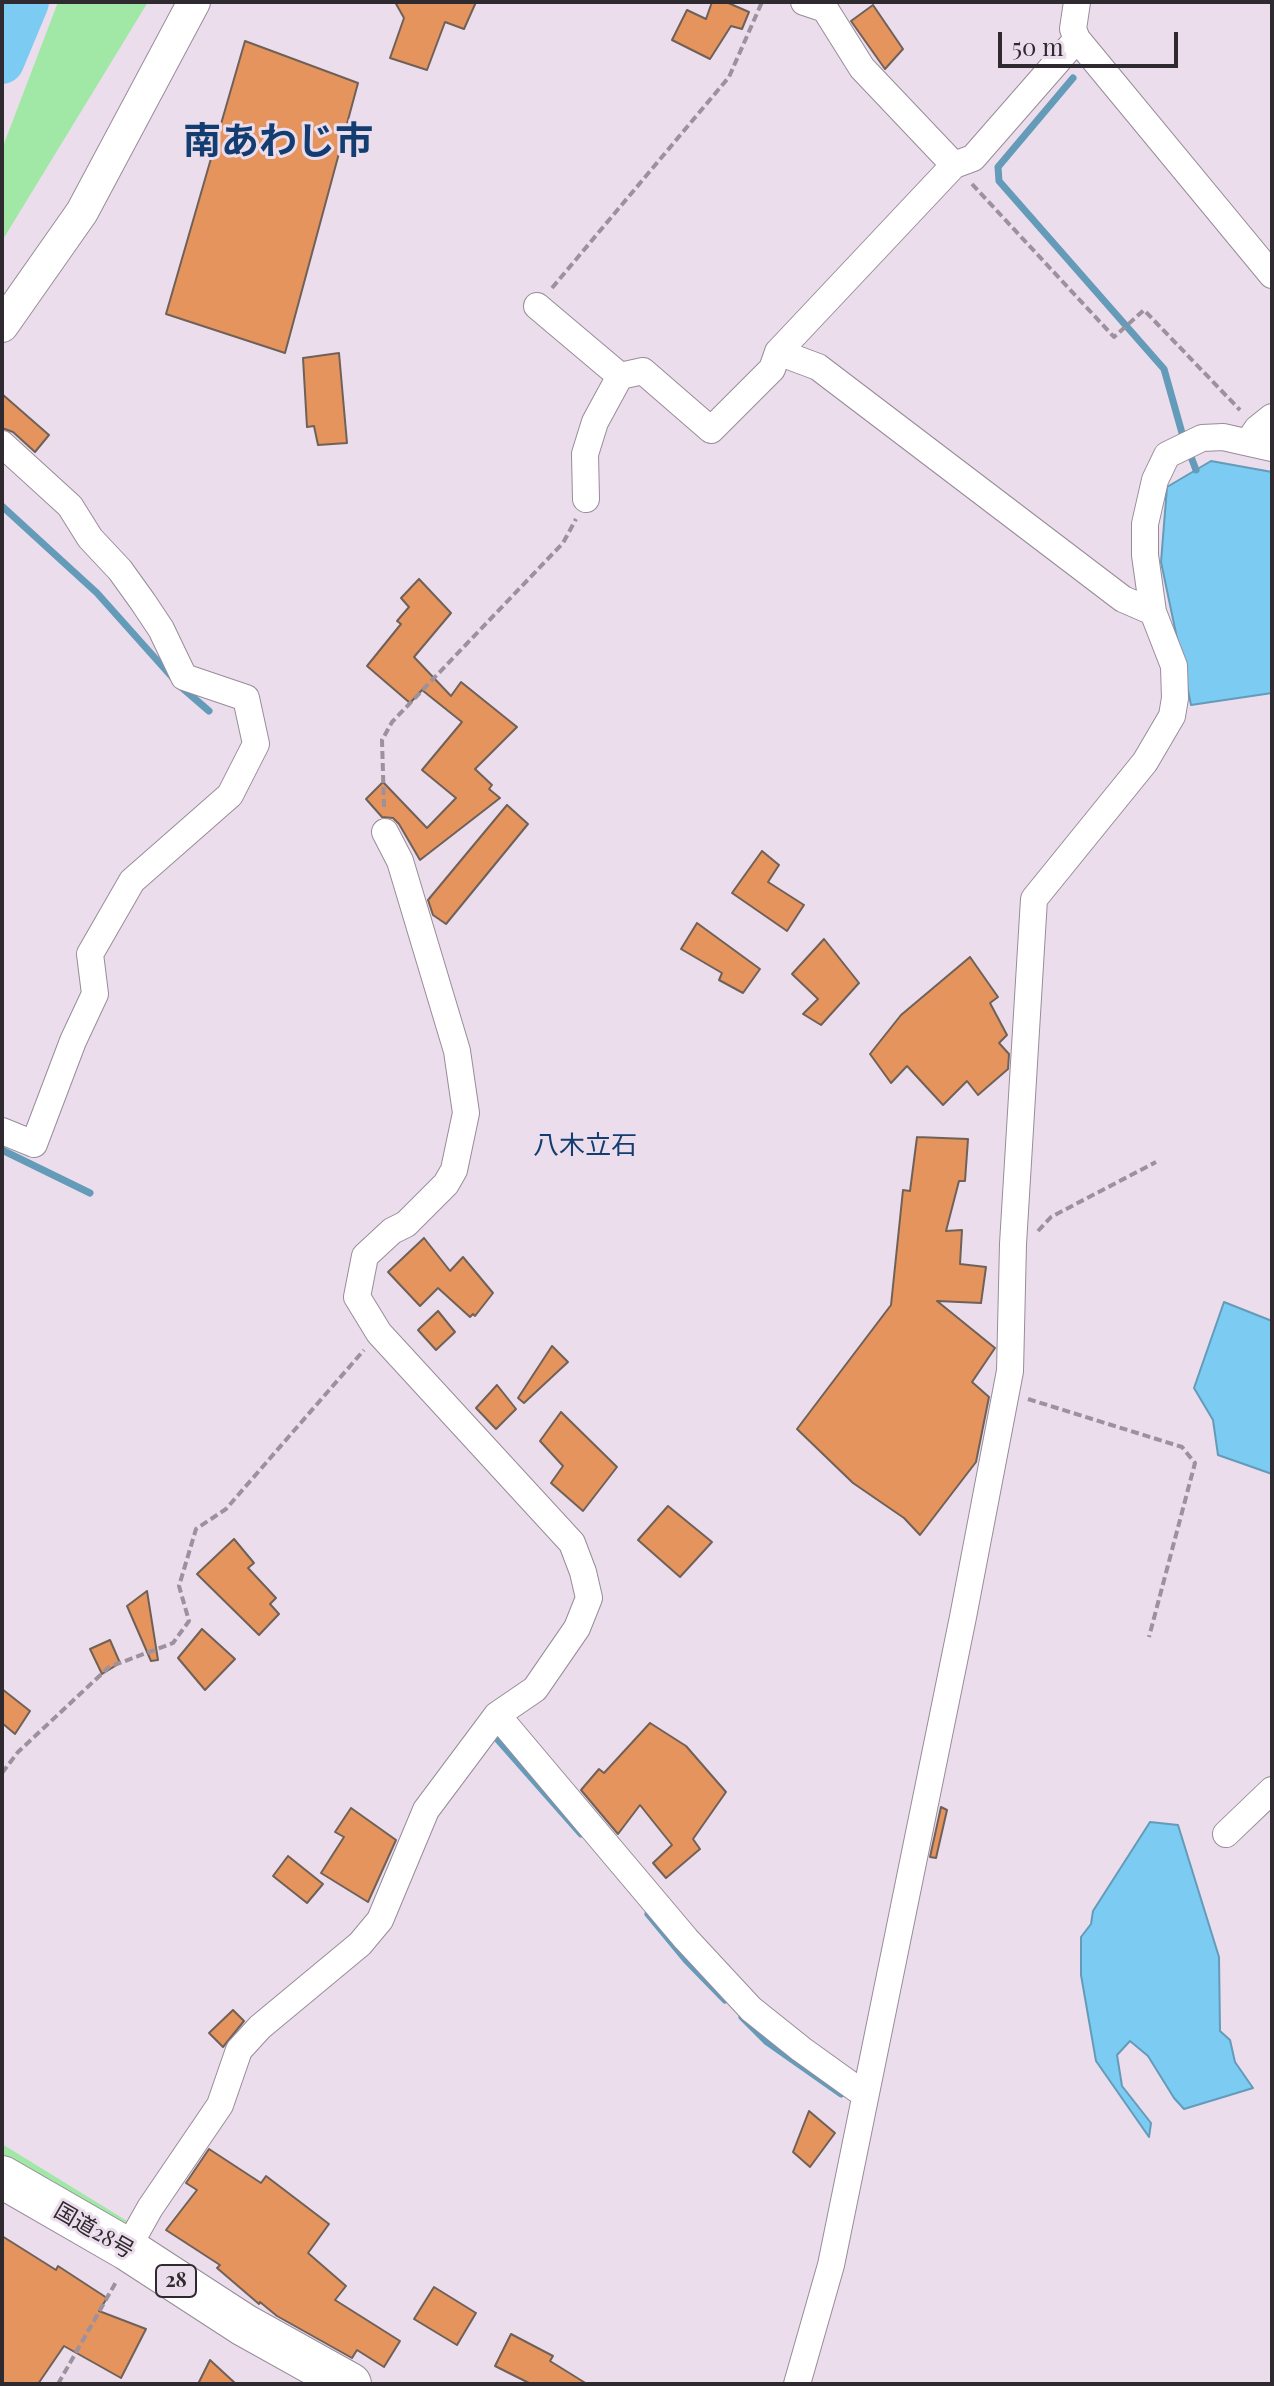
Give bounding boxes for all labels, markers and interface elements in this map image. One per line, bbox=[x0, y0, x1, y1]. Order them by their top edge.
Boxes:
scale bar bbox=[1002, 16, 1182, 66]
text: 50 m bbox=[1012, 30, 1064, 62]
district label: 南あわじ市 bbox=[183, 119, 373, 165]
district label: 八木立石 bbox=[533, 1130, 637, 1162]
street label: 国道28号 bbox=[49, 2198, 139, 2264]
road number: 28 bbox=[156, 2265, 196, 2297]

